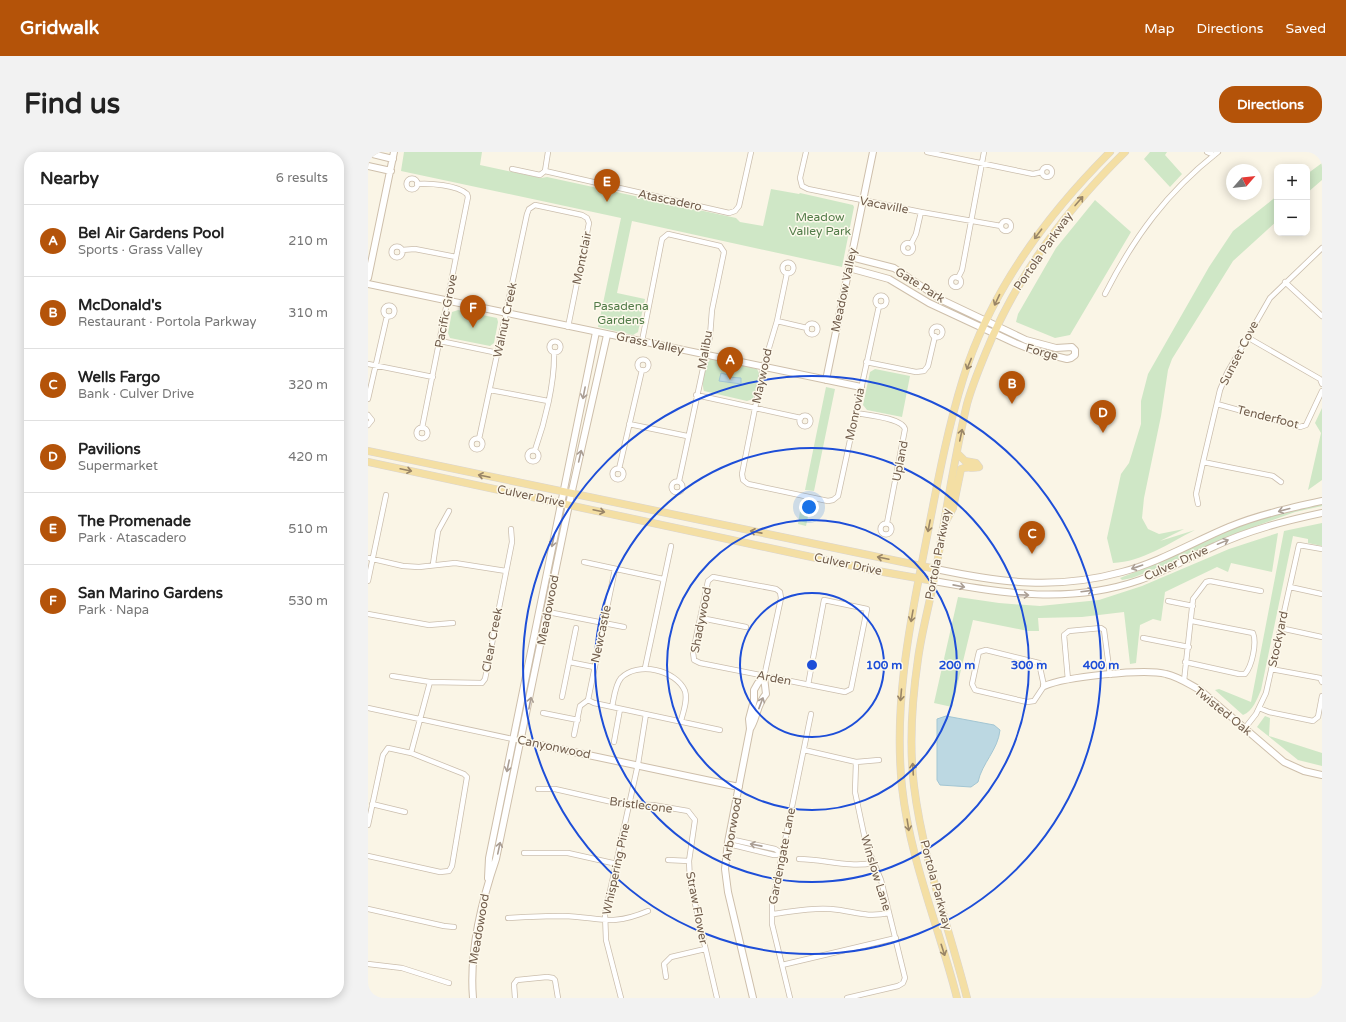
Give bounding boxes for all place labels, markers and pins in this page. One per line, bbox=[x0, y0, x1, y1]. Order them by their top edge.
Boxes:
pin: E bbox=[594, 169, 620, 202]
pin: F bbox=[460, 295, 486, 328]
pin: A bbox=[717, 347, 743, 380]
pin: B bbox=[999, 371, 1025, 404]
pin: D bbox=[1090, 400, 1116, 433]
pin: C bbox=[1019, 521, 1045, 554]
centre of rings bbox=[805, 658, 819, 672]

